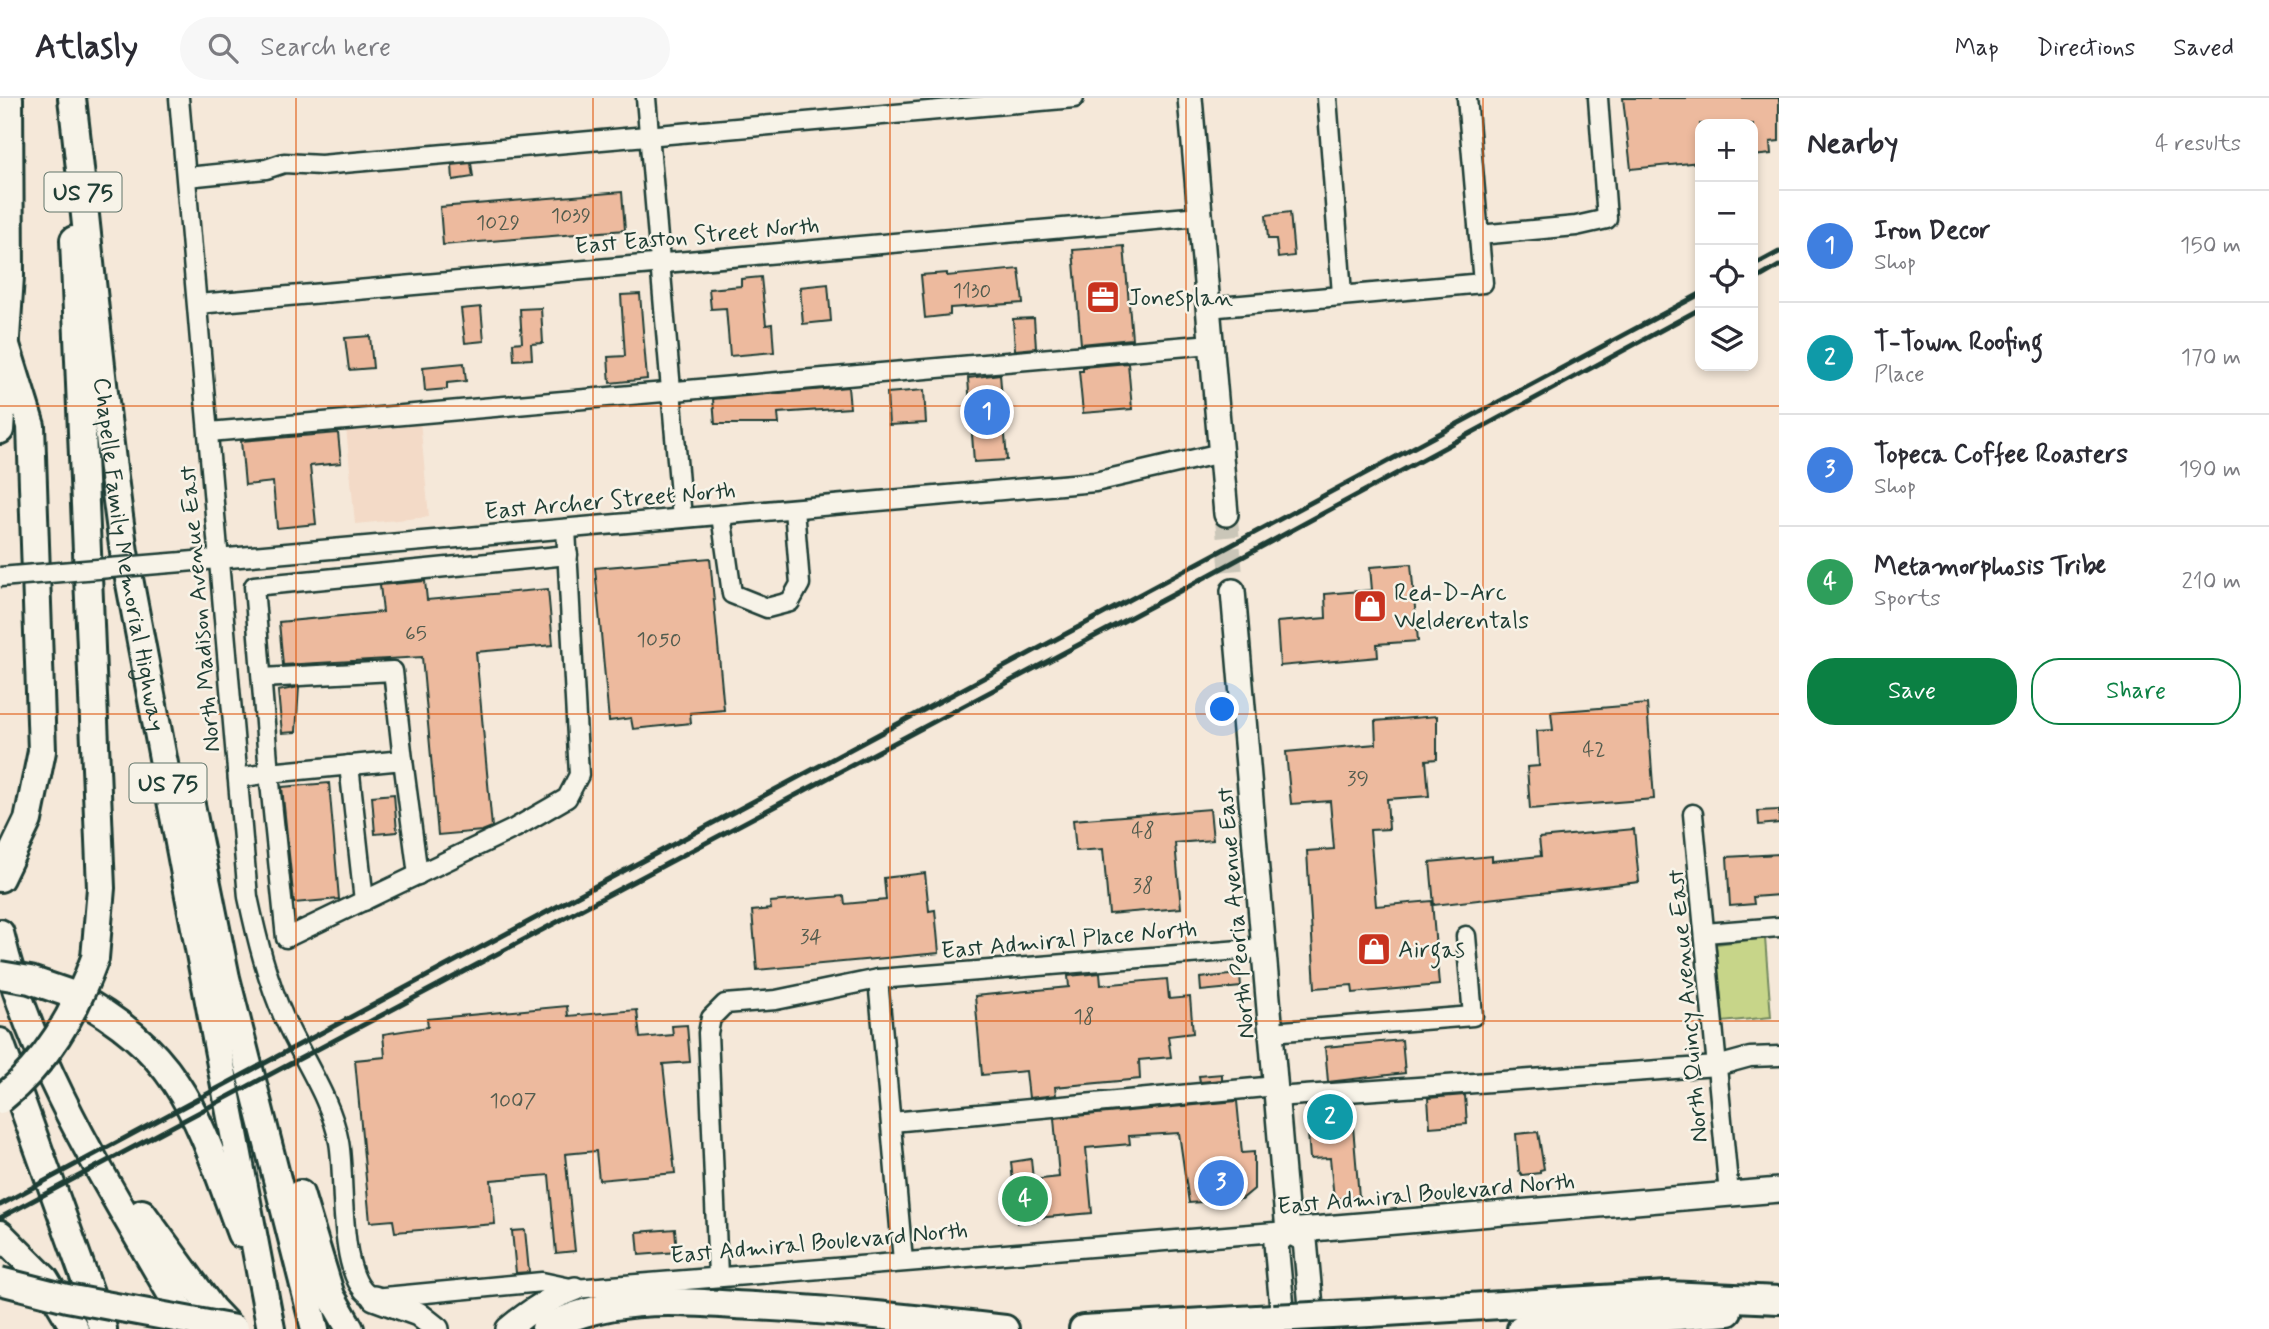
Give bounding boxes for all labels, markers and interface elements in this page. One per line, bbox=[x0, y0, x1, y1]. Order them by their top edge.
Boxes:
search box bbox=[180, 17, 670, 80]
text: Atlasly bbox=[35, 26, 138, 70]
icon: search bbox=[204, 29, 242, 67]
text: Search here bbox=[260, 31, 391, 65]
text: Map bbox=[1955, 33, 1999, 64]
text: Directions bbox=[2037, 33, 2135, 64]
text: Saved bbox=[2173, 33, 2234, 64]
map controls bbox=[1695, 119, 1758, 371]
button: + bbox=[1695, 119, 1758, 182]
text: Nearby bbox=[1807, 124, 1898, 163]
text: 4 results bbox=[2155, 129, 2241, 159]
road number: US 75 bbox=[44, 172, 122, 212]
button: − bbox=[1695, 182, 1758, 245]
house number: 1039 bbox=[551, 202, 591, 230]
house number: 1029 bbox=[476, 209, 520, 237]
street label: East Easton Street North bbox=[574, 210, 821, 263]
text: Iron Decor bbox=[1874, 214, 1991, 248]
text: 1 bbox=[1825, 231, 1835, 261]
text: 150 m bbox=[2180, 231, 2241, 261]
button: locate bbox=[1695, 245, 1758, 308]
text: Shop bbox=[1874, 248, 1916, 278]
house number: 1130 bbox=[953, 277, 991, 305]
office icon: Jonesplan bbox=[1084, 278, 1122, 316]
place label: Jonesplan bbox=[1128, 283, 1233, 314]
button: layers bbox=[1695, 308, 1758, 371]
text: T-Town Roofing bbox=[1874, 326, 2043, 360]
text: 2 bbox=[1824, 343, 1836, 373]
text: 170 m bbox=[2181, 343, 2241, 373]
text: Place bbox=[1874, 360, 1925, 390]
street label: Chapelle Family Memorial Highway bbox=[85, 376, 172, 734]
pin: 1 bbox=[964, 386, 1010, 438]
text: Topeca Coffee Roasters bbox=[1874, 438, 2128, 472]
text: 3 bbox=[1825, 455, 1835, 485]
text: 190 m bbox=[2179, 455, 2241, 485]
street label: North Madison Avenue East bbox=[172, 464, 228, 753]
text: Shop bbox=[1874, 472, 1916, 502]
street label: East Archer Street North bbox=[483, 475, 737, 528]
text: Metamorphosis Tribe bbox=[1874, 550, 2106, 584]
text: 4 bbox=[1823, 567, 1837, 597]
text: 210 m bbox=[2181, 567, 2241, 597]
place label: Red-D-Arc Welderentals bbox=[1394, 578, 1529, 637]
text: Sports bbox=[1874, 584, 1941, 614]
shop icon: Red-D-Arc Welderentals bbox=[1351, 587, 1389, 625]
house number: 65 bbox=[405, 620, 427, 648]
house number: 1050 bbox=[637, 626, 681, 654]
button: Save bbox=[1807, 658, 2017, 725]
button: Share bbox=[2031, 658, 2241, 725]
your location bbox=[1205, 692, 1239, 726]
house number: 42 bbox=[1582, 736, 1606, 764]
road number: US 75 bbox=[130, 764, 206, 803]
house number: 39 bbox=[1347, 765, 1369, 793]
street label: North Peoria Avenue East bbox=[1210, 785, 1263, 1040]
house number: 48 bbox=[1131, 817, 1155, 845]
street label: North Quincy Avenue East bbox=[1661, 867, 1716, 1144]
house number: 38 bbox=[1133, 872, 1154, 900]
street label: East Admiral Place North bbox=[940, 914, 1199, 967]
house number: 34 bbox=[800, 923, 822, 951]
shop icon: Airgas bbox=[1355, 930, 1393, 968]
place label: Airgas bbox=[1398, 935, 1465, 969]
house number: 18 bbox=[1074, 1003, 1094, 1031]
house number: 1007 bbox=[490, 1087, 537, 1115]
pin: 2 bbox=[1307, 1091, 1353, 1143]
pin: 3 bbox=[1198, 1157, 1244, 1209]
street label: East Admiral Boulevard North bbox=[1276, 1166, 1576, 1223]
pin: 4 bbox=[1002, 1173, 1048, 1225]
street label: East Admiral Boulevard North bbox=[669, 1215, 969, 1272]

